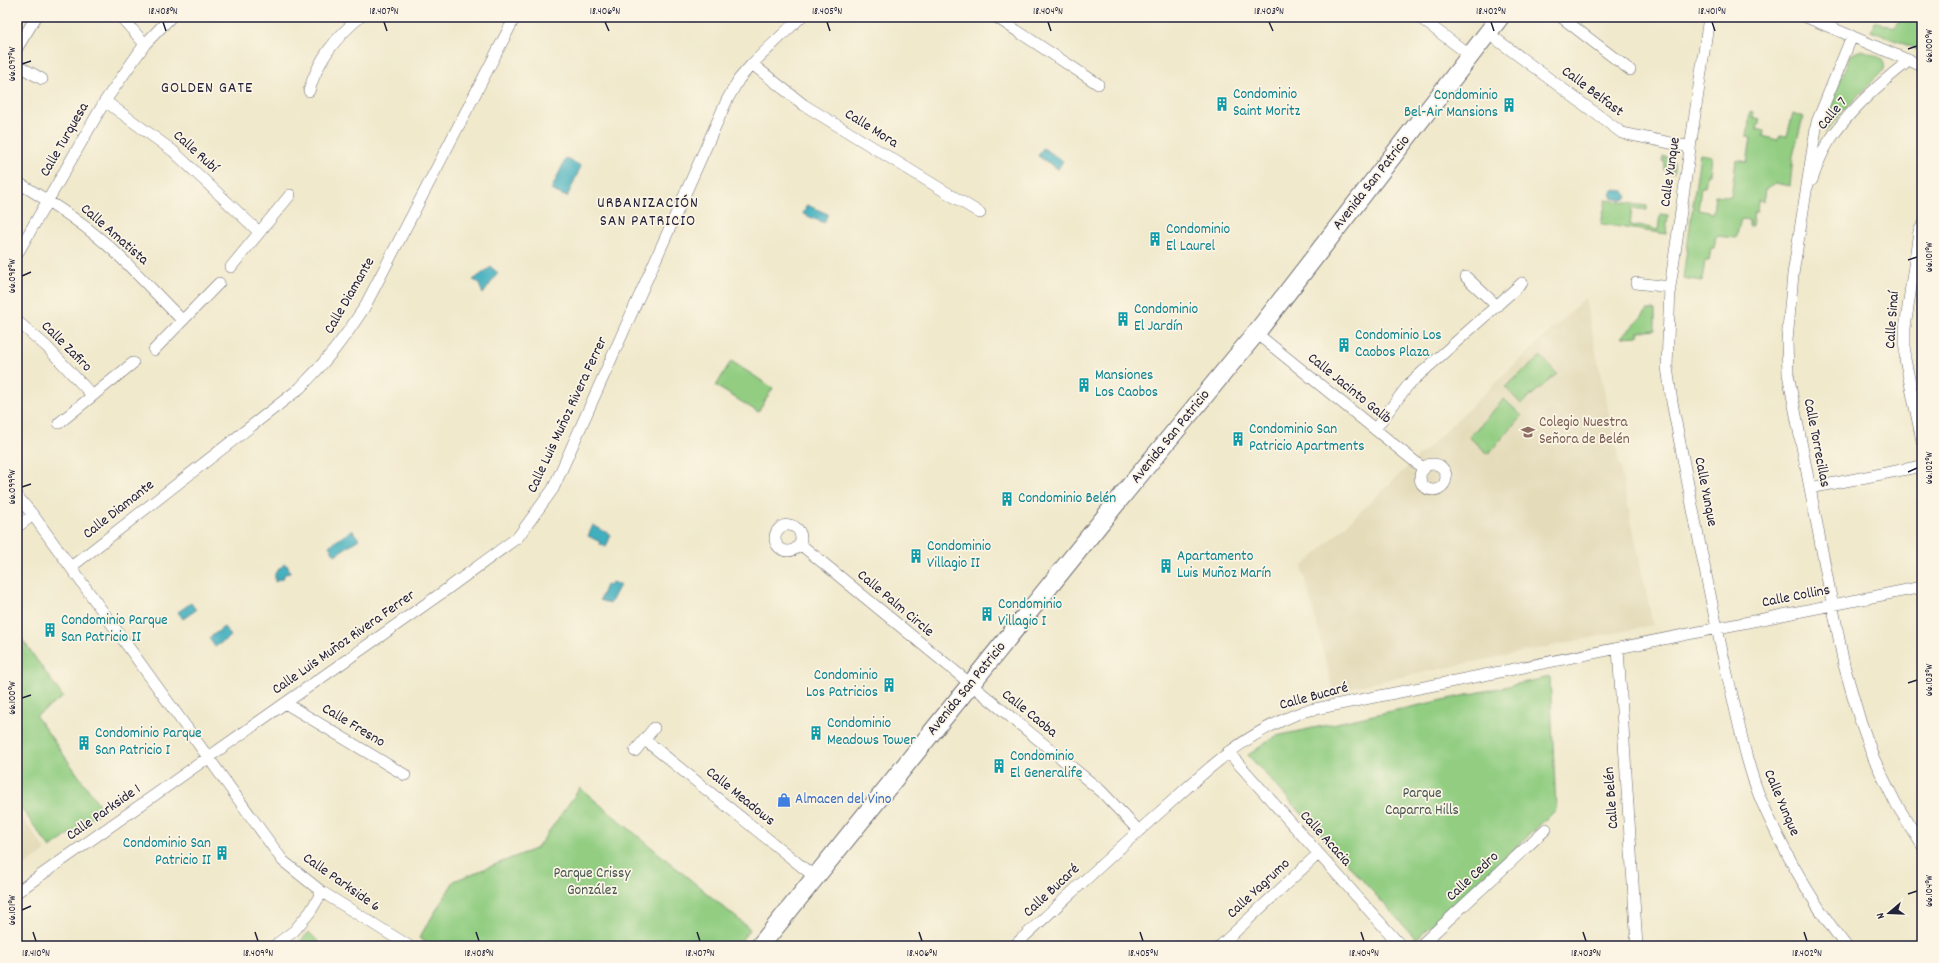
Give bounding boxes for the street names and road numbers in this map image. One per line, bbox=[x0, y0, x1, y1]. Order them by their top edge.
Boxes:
street label: Calle Belfast bbox=[1556, 61, 1628, 123]
street label: Calle 7 bbox=[1813, 92, 1854, 135]
street label: Calle Turquesa bbox=[35, 98, 96, 181]
street label: Calle Mora bbox=[840, 104, 903, 155]
street label: Calle Rubí bbox=[167, 126, 224, 179]
street label: Avenida San Patricio bbox=[1328, 131, 1416, 235]
street label: Calle Yunque bbox=[1655, 135, 1687, 208]
street label: Calle Amatista bbox=[75, 199, 154, 272]
street label: Calle Diamante bbox=[319, 253, 381, 339]
street label: Calle Sinaí bbox=[1880, 289, 1906, 350]
street label: Calle Zafiro bbox=[35, 316, 97, 378]
street label: Calle Luis Muñoz Rivera Ferrer bbox=[522, 333, 614, 497]
street label: Calle Jacinto Galib bbox=[1302, 348, 1396, 430]
street label: Avenida San Patricio bbox=[1126, 385, 1216, 489]
street label: Calle Torrecillas bbox=[1797, 397, 1835, 489]
street label: Calle Yunque bbox=[1687, 455, 1723, 529]
street label: Calle Diamante bbox=[79, 475, 160, 545]
street label: Calle Palm Circle bbox=[852, 565, 939, 643]
street label: Calle Collins bbox=[1760, 580, 1832, 614]
street label: Calle Luis Muñoz Rivera Ferrer bbox=[268, 585, 420, 701]
street label: Avenida San Patricio bbox=[922, 637, 1012, 741]
street label: Calle Bucaré bbox=[1277, 677, 1351, 717]
street label: Calle Caoba bbox=[996, 685, 1062, 744]
street label: Calle Fresno bbox=[317, 698, 389, 754]
street label: Calle Meadows bbox=[701, 762, 779, 832]
street label: Calle Belén bbox=[1599, 766, 1625, 830]
street label: Calle Yunque bbox=[1757, 766, 1805, 840]
street label: Calle Parkside 1 bbox=[62, 779, 146, 847]
street label: Calle Acacia bbox=[1294, 806, 1357, 873]
street label: Calle Cedro bbox=[1442, 847, 1504, 907]
street label: Calle Parkside 6 bbox=[298, 848, 384, 918]
street label: Calle Yagrumo bbox=[1222, 854, 1296, 924]
street label: Calle Bucaré bbox=[1019, 859, 1085, 923]

